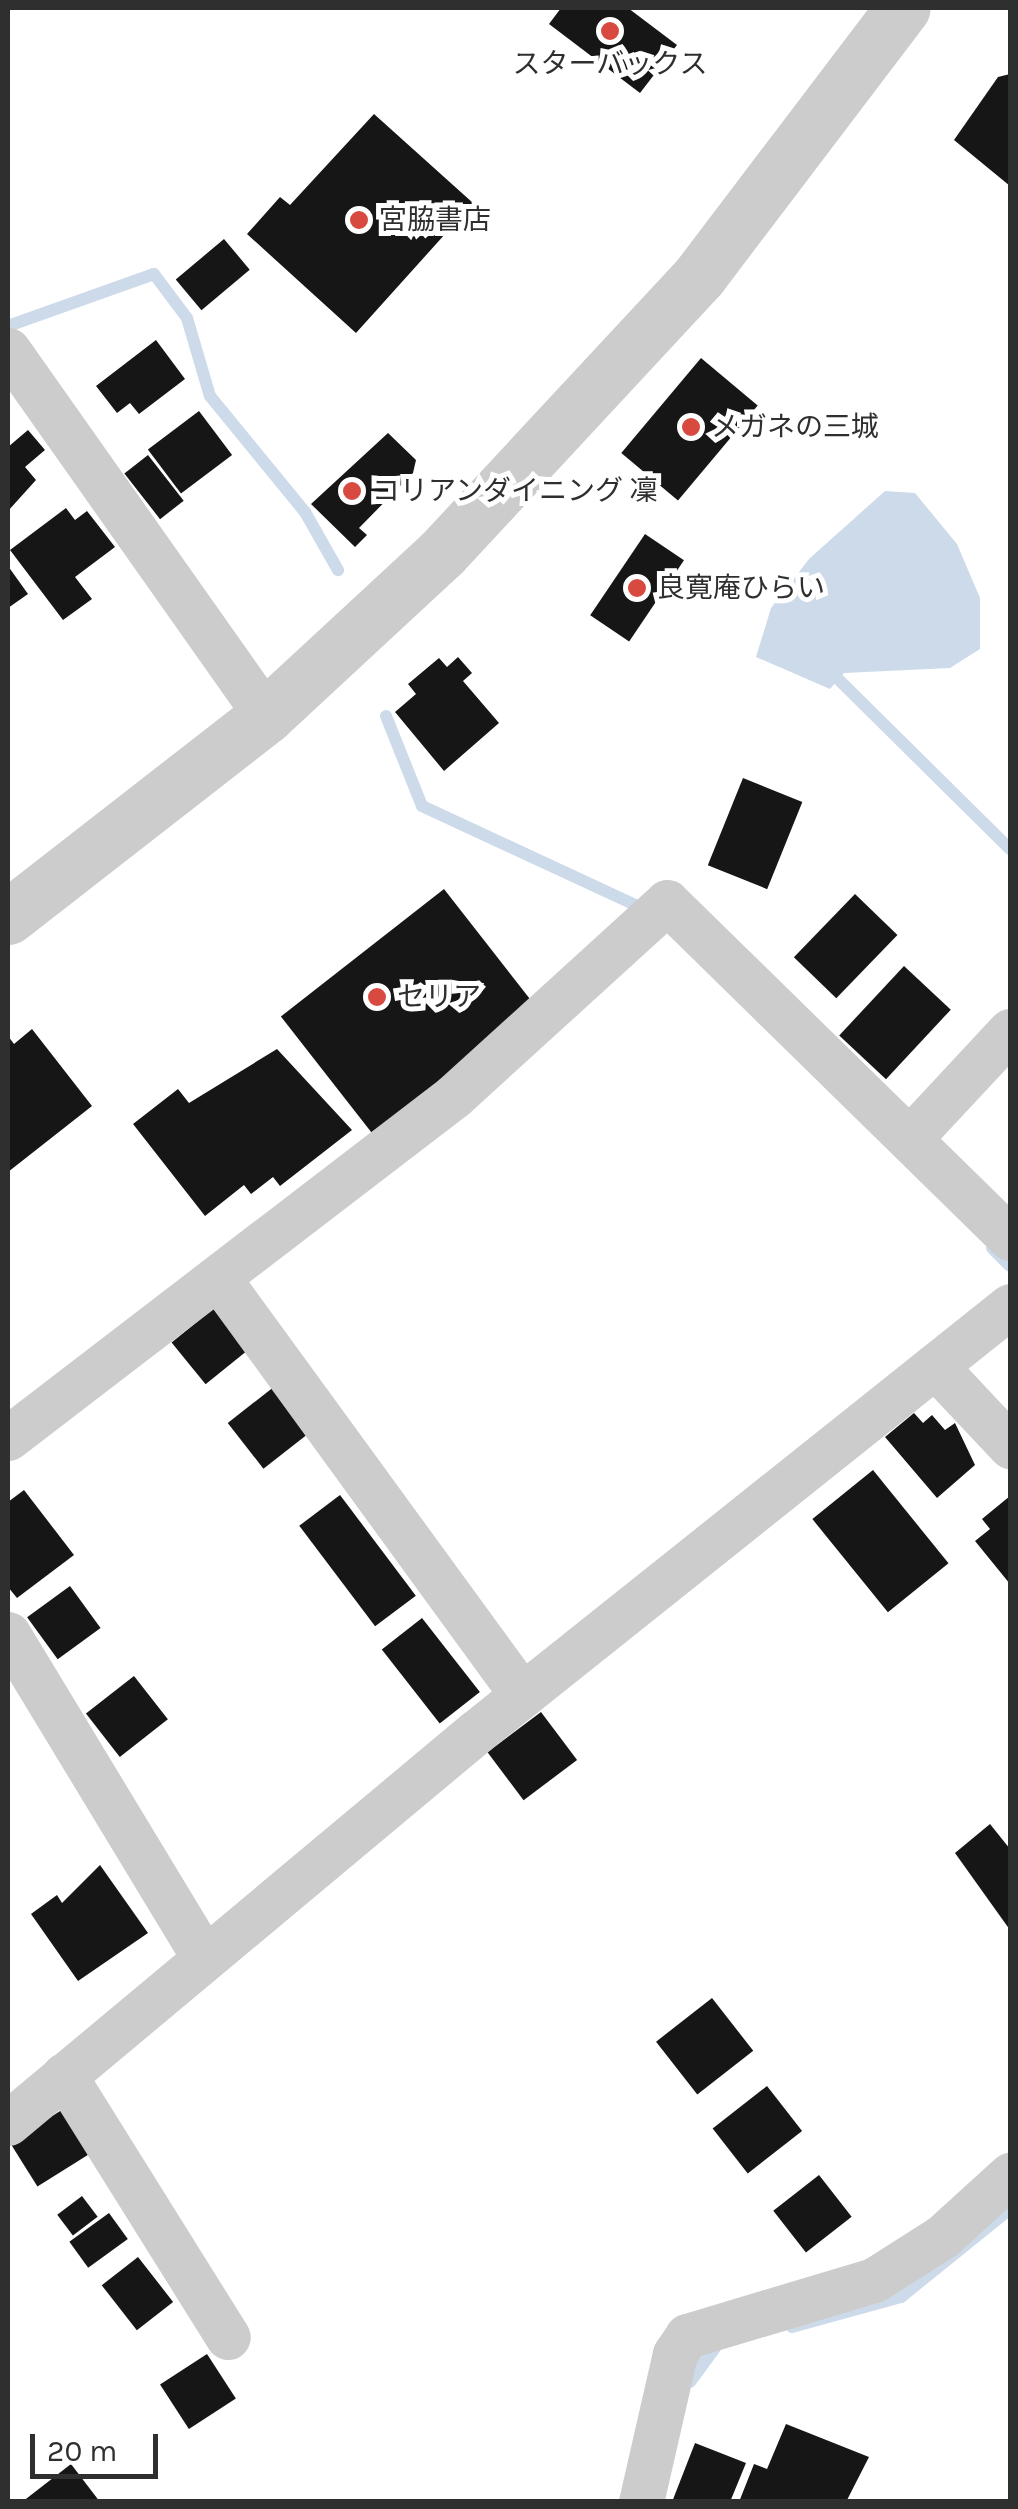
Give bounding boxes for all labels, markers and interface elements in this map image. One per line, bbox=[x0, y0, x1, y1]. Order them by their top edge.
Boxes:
marker: スターバックス bbox=[599, 20, 621, 42]
place label: スターバックス bbox=[512, 47, 708, 81]
place label: 宮脇書店 bbox=[379, 203, 491, 237]
marker: 宮脇書店 bbox=[348, 209, 370, 231]
place label: メガネの三城 bbox=[711, 410, 879, 444]
marker: メガネの三城 bbox=[680, 416, 702, 438]
place label: コリアンダイニング 凜 bbox=[372, 474, 659, 508]
marker: コリアンダイニング 凜 bbox=[341, 480, 363, 502]
place label: 良寛庵ひらい bbox=[657, 571, 825, 605]
marker: 良寛庵ひらい bbox=[626, 577, 648, 599]
place label: セリア bbox=[397, 980, 481, 1014]
marker: セリア bbox=[366, 986, 388, 1008]
scale bar bbox=[35, 2414, 162, 2476]
text: 20 m bbox=[47, 2433, 117, 2469]

